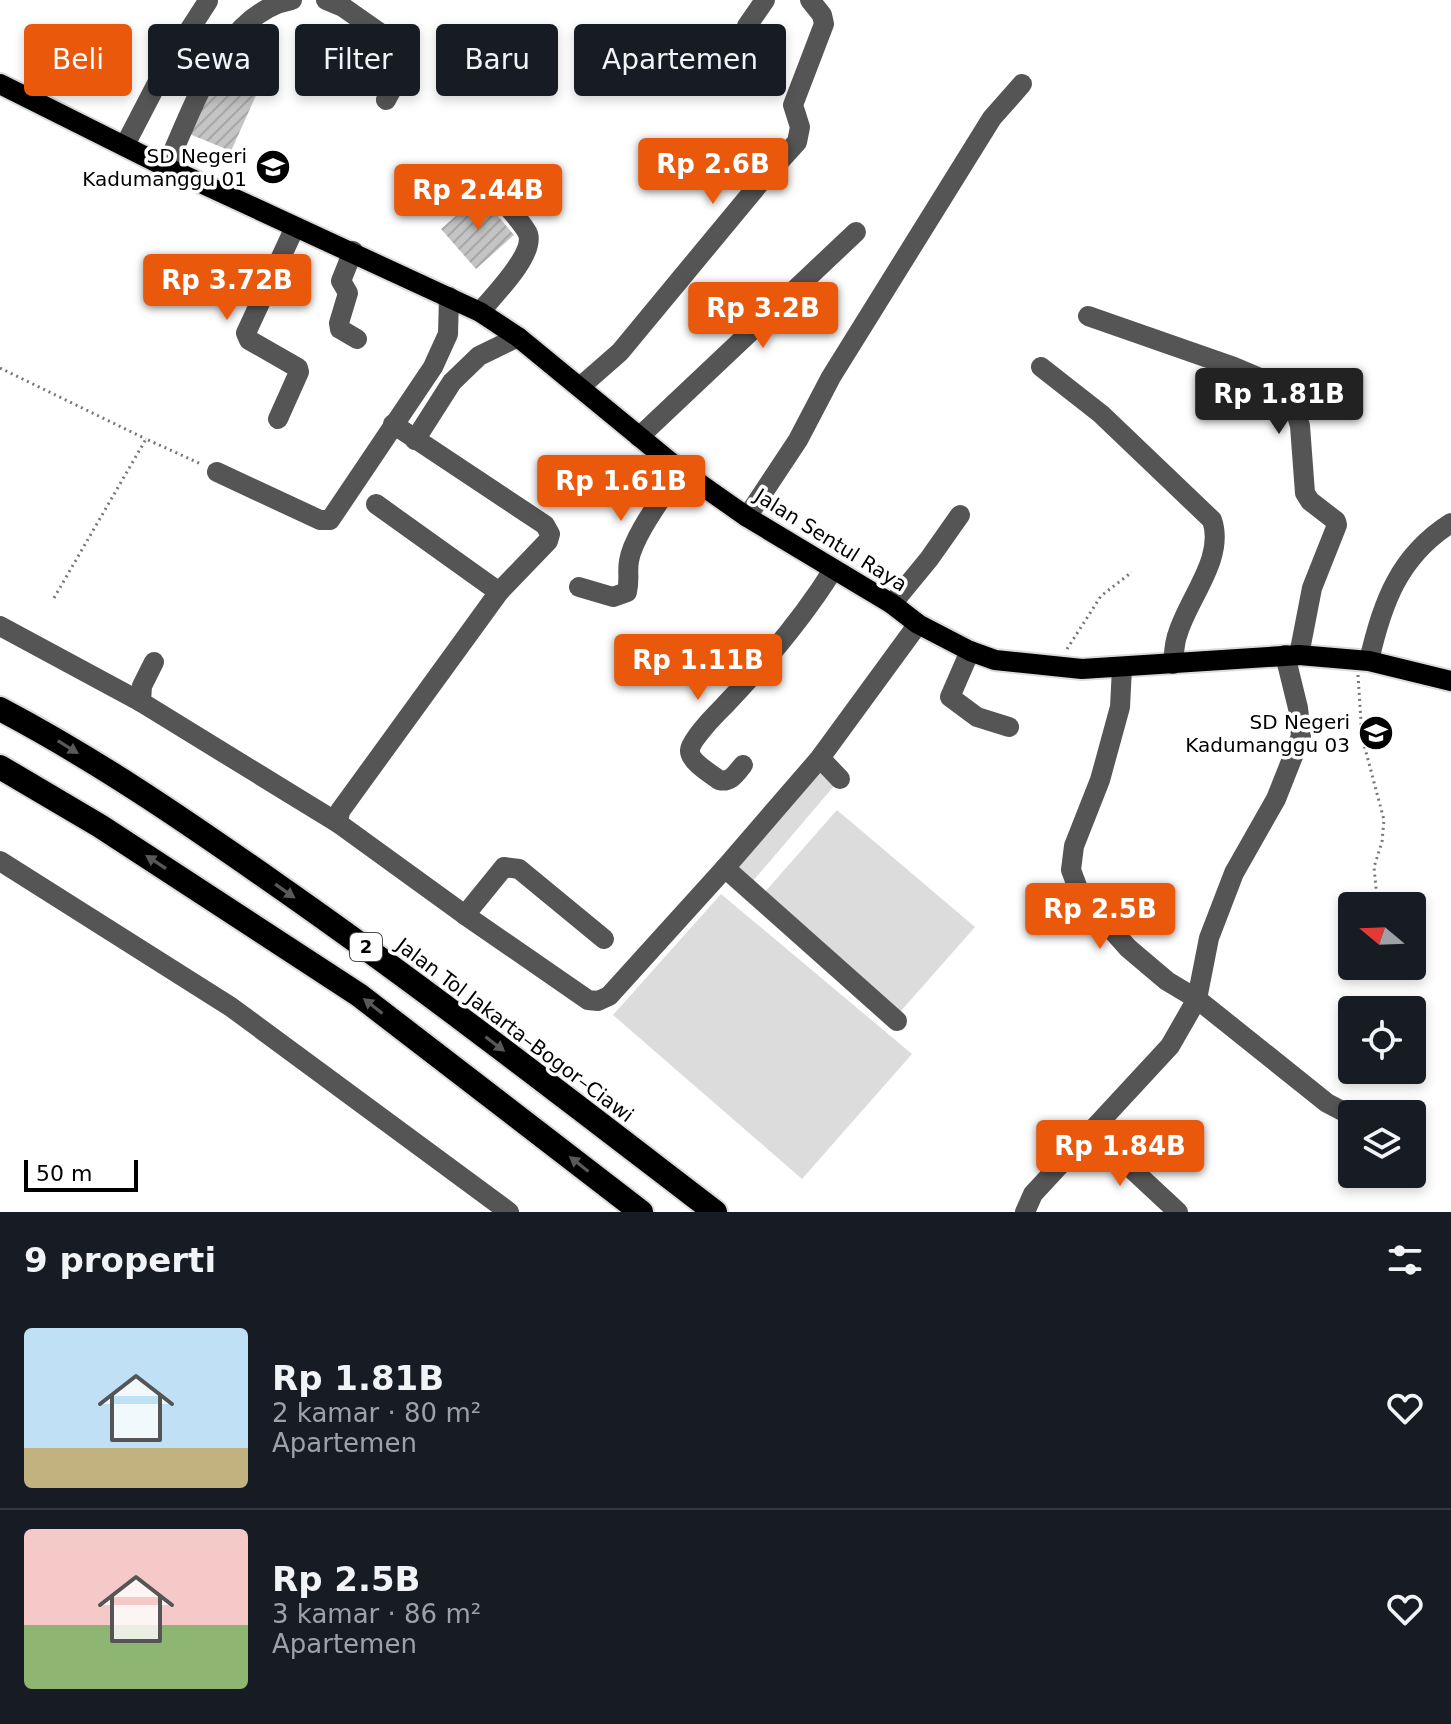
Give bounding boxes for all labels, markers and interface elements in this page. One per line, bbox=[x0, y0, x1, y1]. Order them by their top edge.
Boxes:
chip: Beli bbox=[24, 24, 132, 96]
chip: Sewa bbox=[148, 24, 279, 96]
chip: Filter bbox=[295, 24, 420, 96]
chip: Baru bbox=[436, 24, 558, 96]
chip: Apartemen bbox=[574, 24, 786, 96]
pin: Rp 2.6B bbox=[639, 138, 787, 206]
place label: SD Negeri Kadumanggu 01 bbox=[82, 144, 247, 191]
school or university icon: SD Negeri Kadumanggu 01 bbox=[254, 148, 292, 186]
text: Rp 2.6B bbox=[656, 149, 770, 179]
pin: Rp 2.44B bbox=[395, 164, 561, 232]
text: Rp 2.44B bbox=[412, 175, 544, 205]
pin: Rp 3.72B bbox=[144, 254, 310, 322]
text: Rp 3.72B bbox=[161, 265, 293, 295]
pin: Rp 3.2B bbox=[689, 282, 837, 350]
text: Rp 3.2B bbox=[706, 293, 820, 323]
pin: Rp 1.81B bbox=[1196, 368, 1362, 436]
text: Rp 1.81B bbox=[1213, 379, 1345, 409]
pin: Rp 1.61B bbox=[538, 455, 704, 523]
text: Rp 1.61B bbox=[555, 466, 687, 496]
street label: Jalan Sentul Raya bbox=[749, 482, 912, 597]
pin: Rp 1.11B bbox=[615, 634, 781, 702]
text: Rp 1.11B bbox=[632, 645, 764, 675]
place label: SD Negeri Kadumanggu 03 bbox=[1185, 710, 1350, 757]
school or university icon: SD Negeri Kadumanggu 03 bbox=[1357, 714, 1395, 752]
one-way arrow bbox=[57, 740, 79, 754]
one-way arrow bbox=[145, 856, 167, 870]
one-way arrow bbox=[274, 883, 295, 898]
pin: Rp 2.5B bbox=[1026, 883, 1174, 951]
north arrow bbox=[1338, 892, 1426, 980]
map controls bbox=[1338, 892, 1426, 1188]
text: Rp 2.5B bbox=[1043, 894, 1157, 924]
street label: Jalan Tol Jakarta–Bogor–Ciawi bbox=[390, 932, 638, 1127]
road number: 2 bbox=[350, 933, 382, 961]
button: locate bbox=[1338, 996, 1426, 1084]
one-way arrow bbox=[363, 998, 383, 1014]
one-way arrow bbox=[484, 1036, 506, 1052]
button: layers bbox=[1338, 1100, 1426, 1188]
pin: Rp 1.84B bbox=[1037, 1120, 1203, 1188]
text: Rp 1.84B bbox=[1054, 1131, 1186, 1161]
scale bar bbox=[24, 1156, 138, 1192]
one-way arrow bbox=[569, 1157, 589, 1173]
text: 50 m bbox=[36, 1161, 92, 1186]
icon: filters bbox=[1383, 1238, 1427, 1282]
text: 9 properti bbox=[24, 1240, 216, 1280]
text: Rp 1.81B bbox=[272, 1358, 444, 1398]
icon: home bbox=[88, 1360, 184, 1456]
icon: heart bbox=[1383, 1386, 1427, 1430]
text: 2 kamar · 80 m² bbox=[272, 1398, 481, 1428]
text: Apartemen bbox=[272, 1428, 417, 1458]
text: Rp 2.5B bbox=[272, 1559, 421, 1599]
icon: home bbox=[88, 1561, 184, 1657]
icon: heart bbox=[1383, 1587, 1427, 1631]
text: 3 kamar · 86 m² bbox=[272, 1599, 481, 1629]
text: Apartemen bbox=[272, 1629, 417, 1659]

